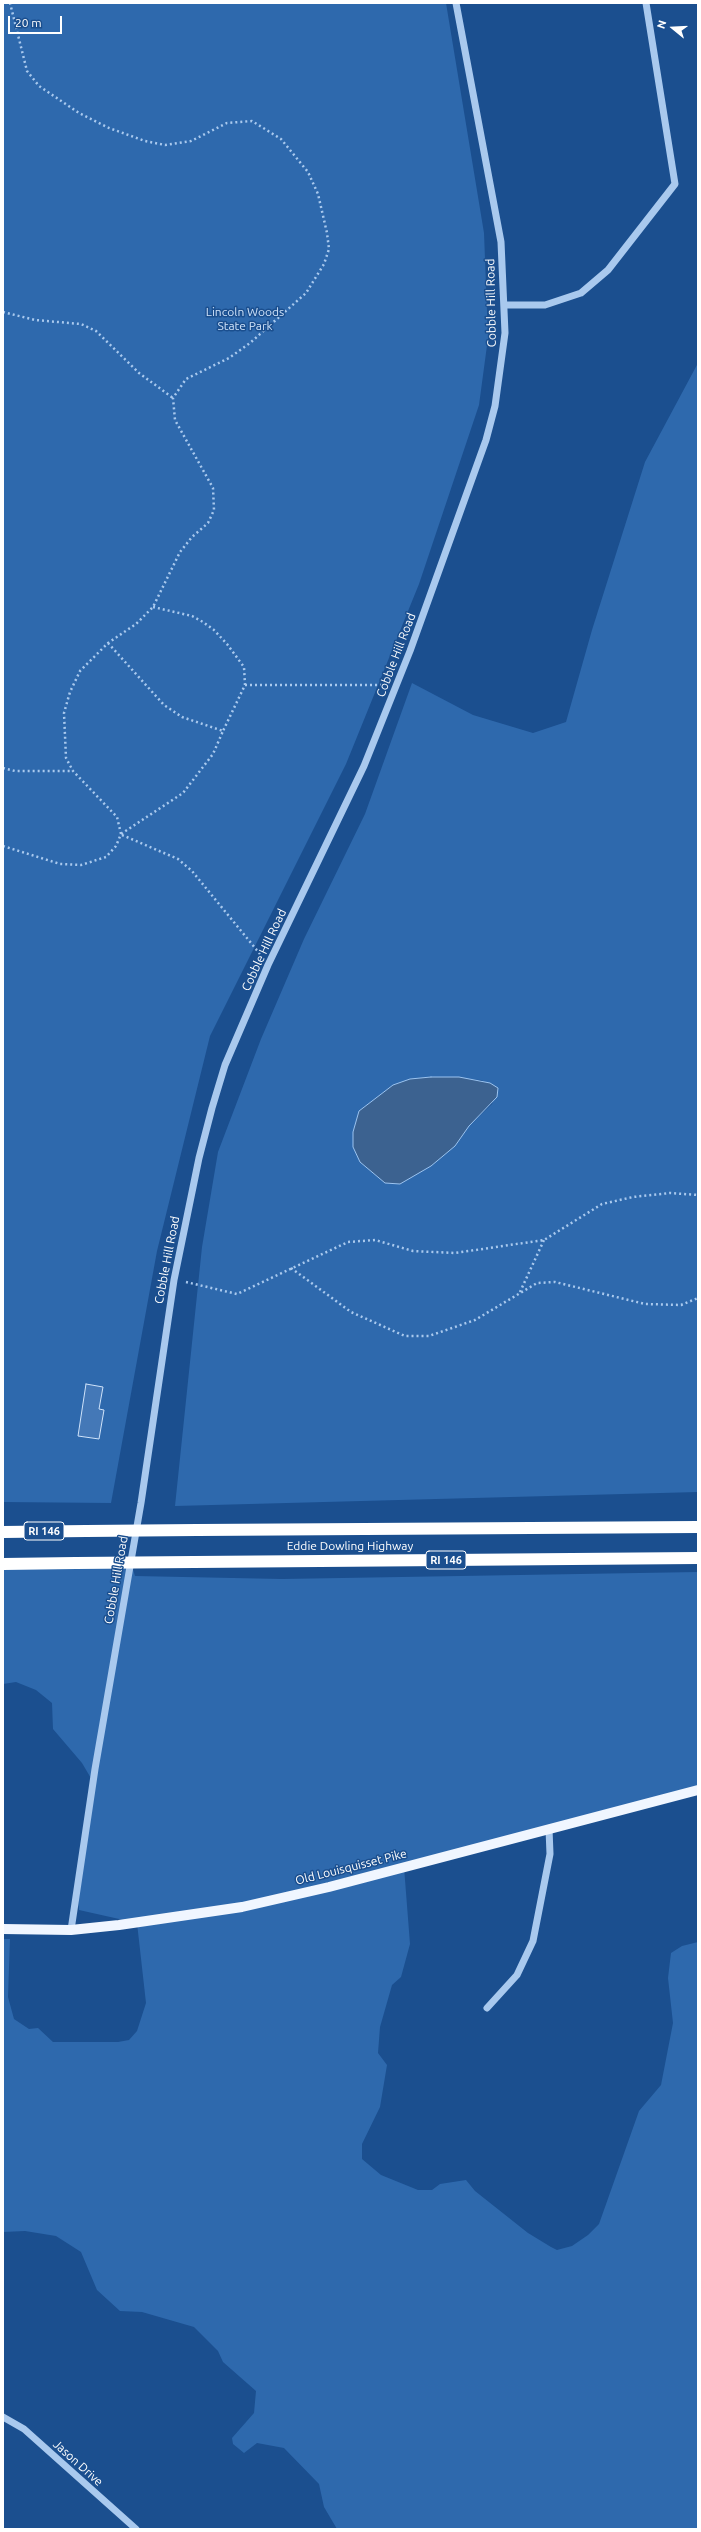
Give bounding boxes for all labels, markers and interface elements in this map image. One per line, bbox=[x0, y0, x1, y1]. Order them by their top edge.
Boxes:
scale bar bbox=[10, 8, 64, 34]
north arrow bbox=[653, 8, 693, 48]
text: 20 m bbox=[15, 16, 42, 29]
text: N bbox=[655, 19, 669, 30]
street label: Cobble Hill Road bbox=[483, 258, 499, 348]
park label: Lincoln Woods State Park bbox=[206, 305, 284, 333]
street label: Cobble Hill Road bbox=[373, 611, 419, 699]
street label: Cobble Hill Road bbox=[239, 907, 289, 993]
street label: Cobble Hill Road bbox=[151, 1215, 183, 1305]
road number: RI 146 bbox=[24, 1522, 64, 1540]
street label: Cobble Hill Road bbox=[101, 1535, 131, 1625]
street label: Eddie Dowling Highway bbox=[287, 1539, 413, 1553]
road number: RI 146 bbox=[426, 1551, 466, 1569]
street label: Old Louisquisset Pike bbox=[294, 1846, 408, 1888]
street label: Jason Drive bbox=[50, 2437, 106, 2489]

